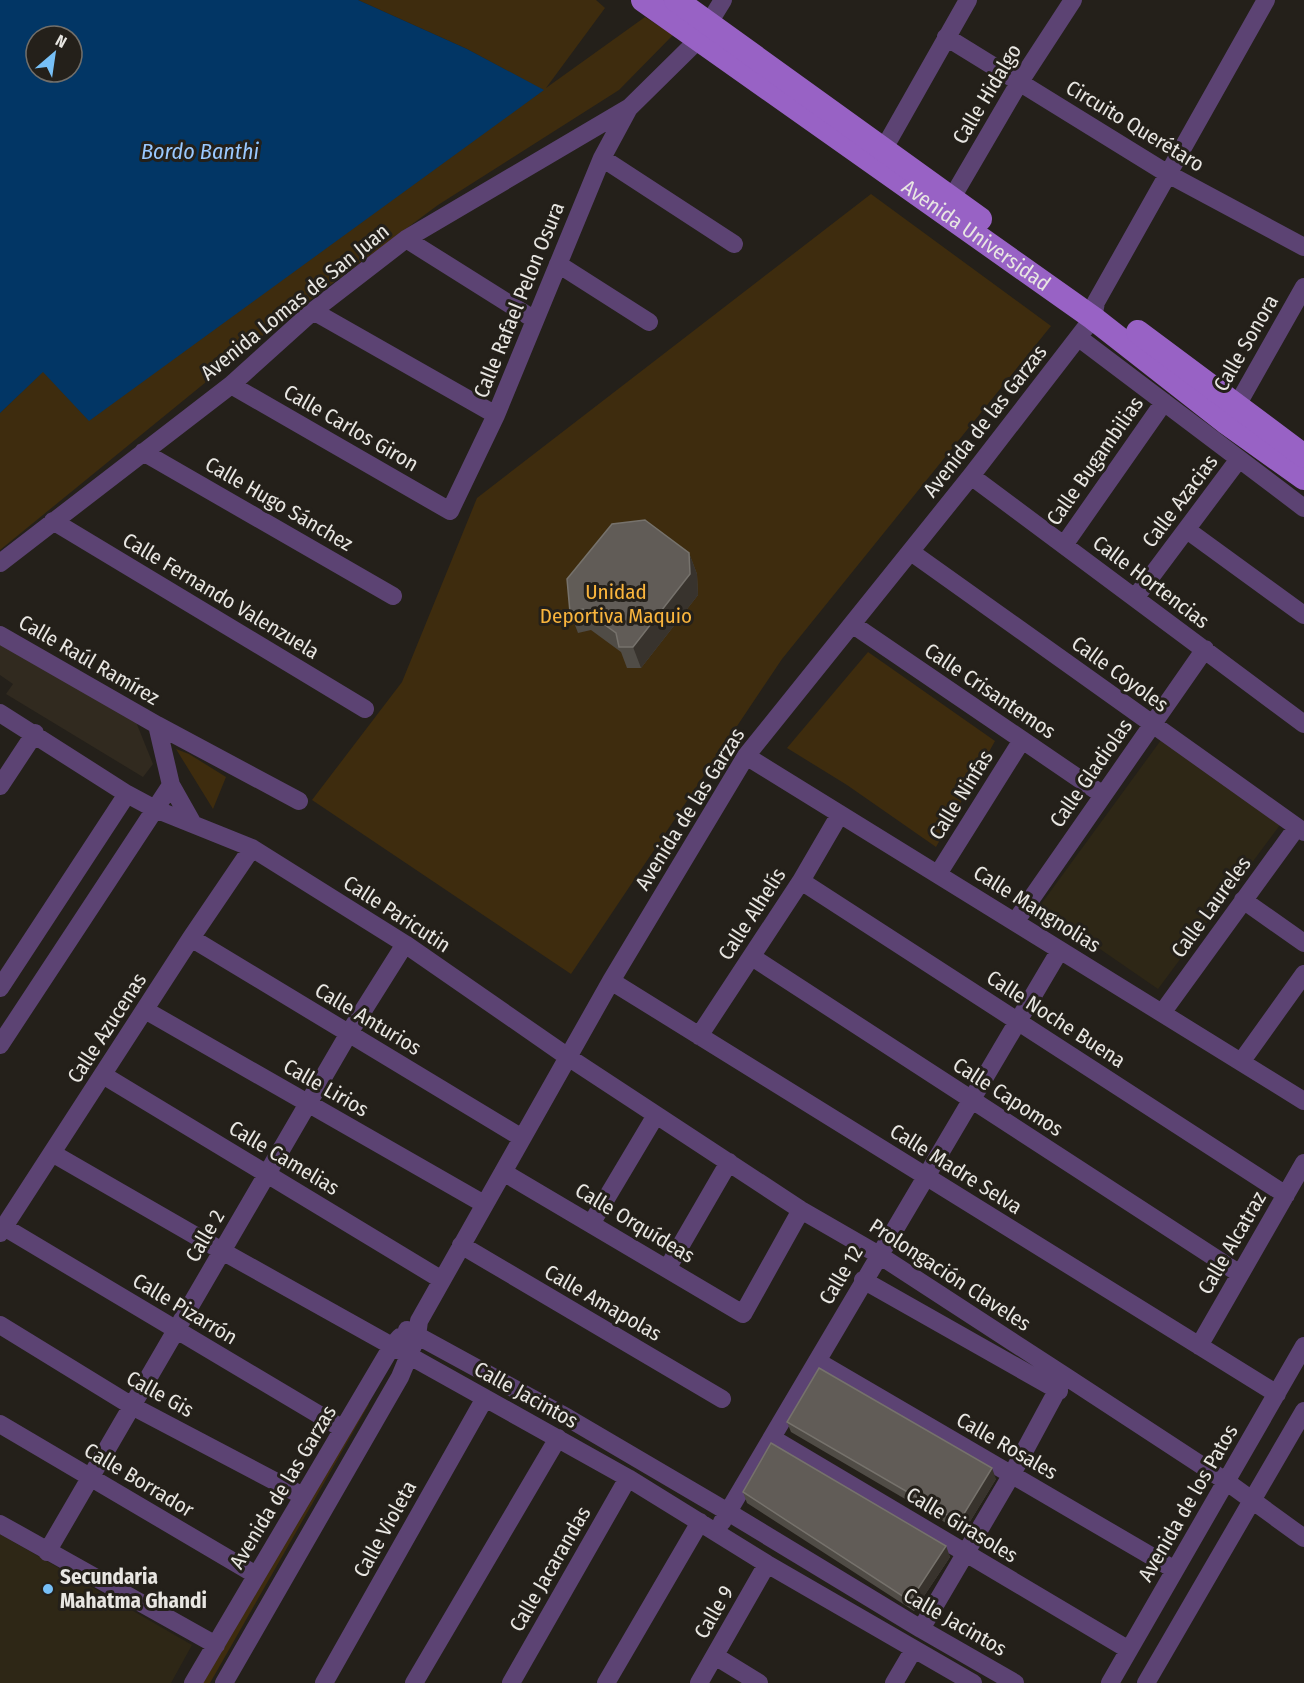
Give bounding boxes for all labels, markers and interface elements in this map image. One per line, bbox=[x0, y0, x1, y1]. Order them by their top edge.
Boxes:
north arrow bbox=[24, 24, 84, 84]
text: N bbox=[52, 31, 70, 52]
street label: Calle Hidalgo bbox=[947, 39, 1027, 149]
street label: Circuito Querétaro bbox=[1061, 74, 1209, 178]
water label: Bordo Banthi bbox=[141, 138, 259, 165]
street label: Avenida Universidad bbox=[897, 174, 1056, 297]
street label: Calle Rafael Pelon Osura bbox=[468, 198, 570, 402]
street label: Avenida Lomas de San Juan bbox=[196, 218, 394, 386]
street label: Calle Sonora bbox=[1208, 290, 1284, 396]
street label: Avenida de las Garzas bbox=[917, 340, 1053, 502]
street label: Calle Carlos Giron bbox=[279, 379, 423, 477]
street label: Calle Bugambilias bbox=[1041, 391, 1149, 531]
street label: Calle Azacias bbox=[1137, 449, 1223, 553]
street label: Calle Hugo Sánchez bbox=[200, 451, 358, 557]
street label: Calle Fernando Valenzuela bbox=[118, 527, 324, 665]
street label: Calle Hortencias bbox=[1088, 530, 1214, 634]
park label: Unidad Deportiva Maquio bbox=[540, 579, 692, 629]
street label: Calle Raúl Ramírez bbox=[14, 609, 164, 711]
street label: Calle Coyoles bbox=[1067, 630, 1173, 718]
street label: Calle Crisantemos bbox=[919, 637, 1061, 745]
street label: Calle Gladiolas bbox=[1044, 714, 1138, 832]
street label: Avenida de las Garzas bbox=[630, 723, 750, 895]
street label: Calle Ninfas bbox=[923, 745, 999, 845]
street label: Calle Laureles bbox=[1165, 851, 1257, 963]
street label: Calle Mangnolias bbox=[969, 860, 1105, 958]
street label: Calle Alhelís bbox=[713, 863, 791, 965]
street label: Calle Paricutin bbox=[338, 870, 456, 958]
street label: Calle Noche Buena bbox=[982, 964, 1130, 1074]
street label: Calle Azucenas bbox=[62, 968, 152, 1088]
street label: Calle Anturios bbox=[310, 977, 426, 1061]
street label: Calle Capomos bbox=[948, 1052, 1068, 1142]
street label: Calle Lirios bbox=[279, 1053, 373, 1123]
street label: Calle Camelias bbox=[224, 1115, 344, 1201]
street label: Calle Madre Selva bbox=[885, 1118, 1027, 1220]
street label: Calle Orquídeas bbox=[571, 1177, 700, 1269]
street label: Calle Alcatraz bbox=[1192, 1187, 1272, 1299]
street label: Calle 2 bbox=[180, 1205, 230, 1267]
street label: Prolongación Claveles bbox=[864, 1213, 1036, 1337]
street label: Calle 12 bbox=[813, 1241, 869, 1309]
street label: Calle Amapolas bbox=[540, 1259, 666, 1347]
street label: Calle Pizarrón bbox=[128, 1268, 242, 1350]
street label: Calle Jacintos bbox=[470, 1356, 583, 1434]
street label: Calle Gis bbox=[122, 1365, 198, 1423]
street label: Avenida de las Garzas bbox=[224, 1400, 342, 1573]
street label: Calle Rosales bbox=[952, 1407, 1062, 1485]
street label: Avenida de los Patos bbox=[1132, 1420, 1244, 1586]
street label: Calle Borrador bbox=[79, 1437, 199, 1523]
street label: Calle Violeta bbox=[348, 1476, 422, 1582]
street label: Calle Girasoles bbox=[901, 1481, 1023, 1569]
street label: Calle Jacarandas bbox=[504, 1502, 596, 1636]
place label: Secundaria Mahatma Ghandi bbox=[60, 1564, 207, 1614]
street label: Calle 9 bbox=[688, 1581, 740, 1643]
marker: Secundaria Mahatma Ghandi bbox=[41, 1582, 55, 1596]
street label: Calle Jacintos bbox=[899, 1582, 1011, 1662]

